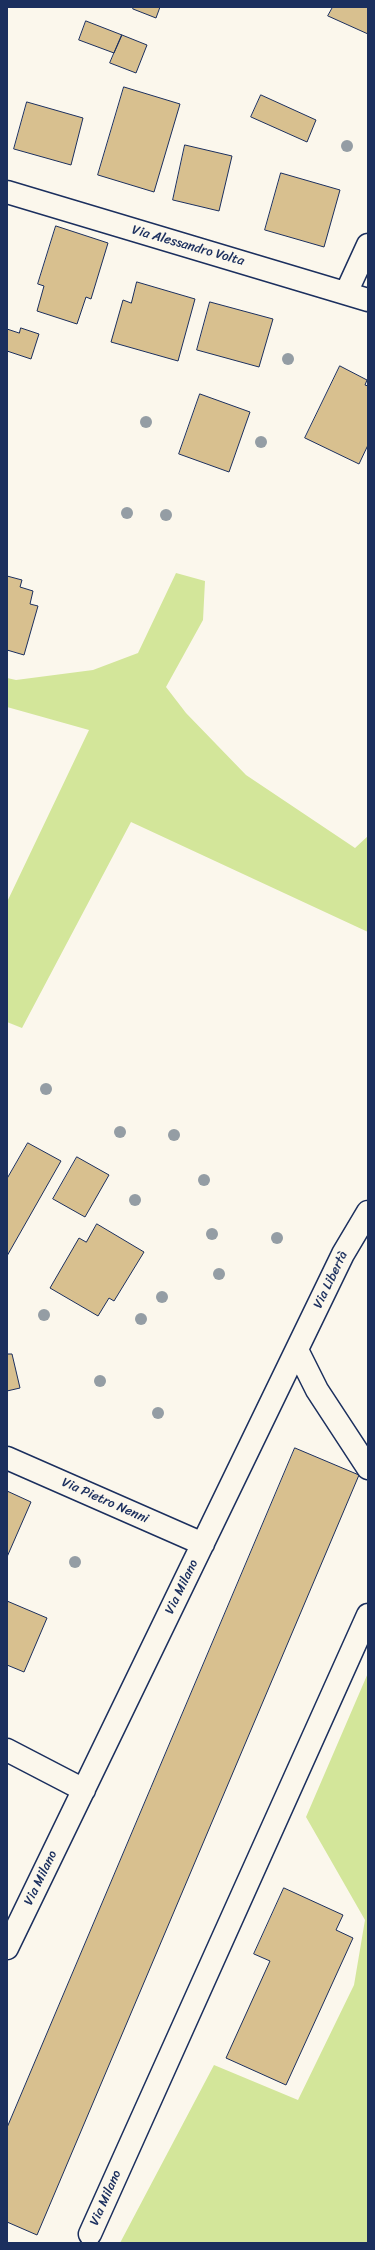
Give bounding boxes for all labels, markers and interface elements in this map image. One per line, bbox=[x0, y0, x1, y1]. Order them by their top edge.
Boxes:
street label: Via Alessandro Volta bbox=[130, 223, 246, 269]
street label: Via Libertà bbox=[310, 1249, 352, 1311]
street label: Via Pietro Nenni bbox=[59, 1475, 151, 1527]
street label: Via Milano bbox=[162, 1557, 202, 1617]
street label: Via Milano bbox=[21, 1848, 61, 1908]
street label: Via Milano bbox=[87, 2168, 125, 2228]

